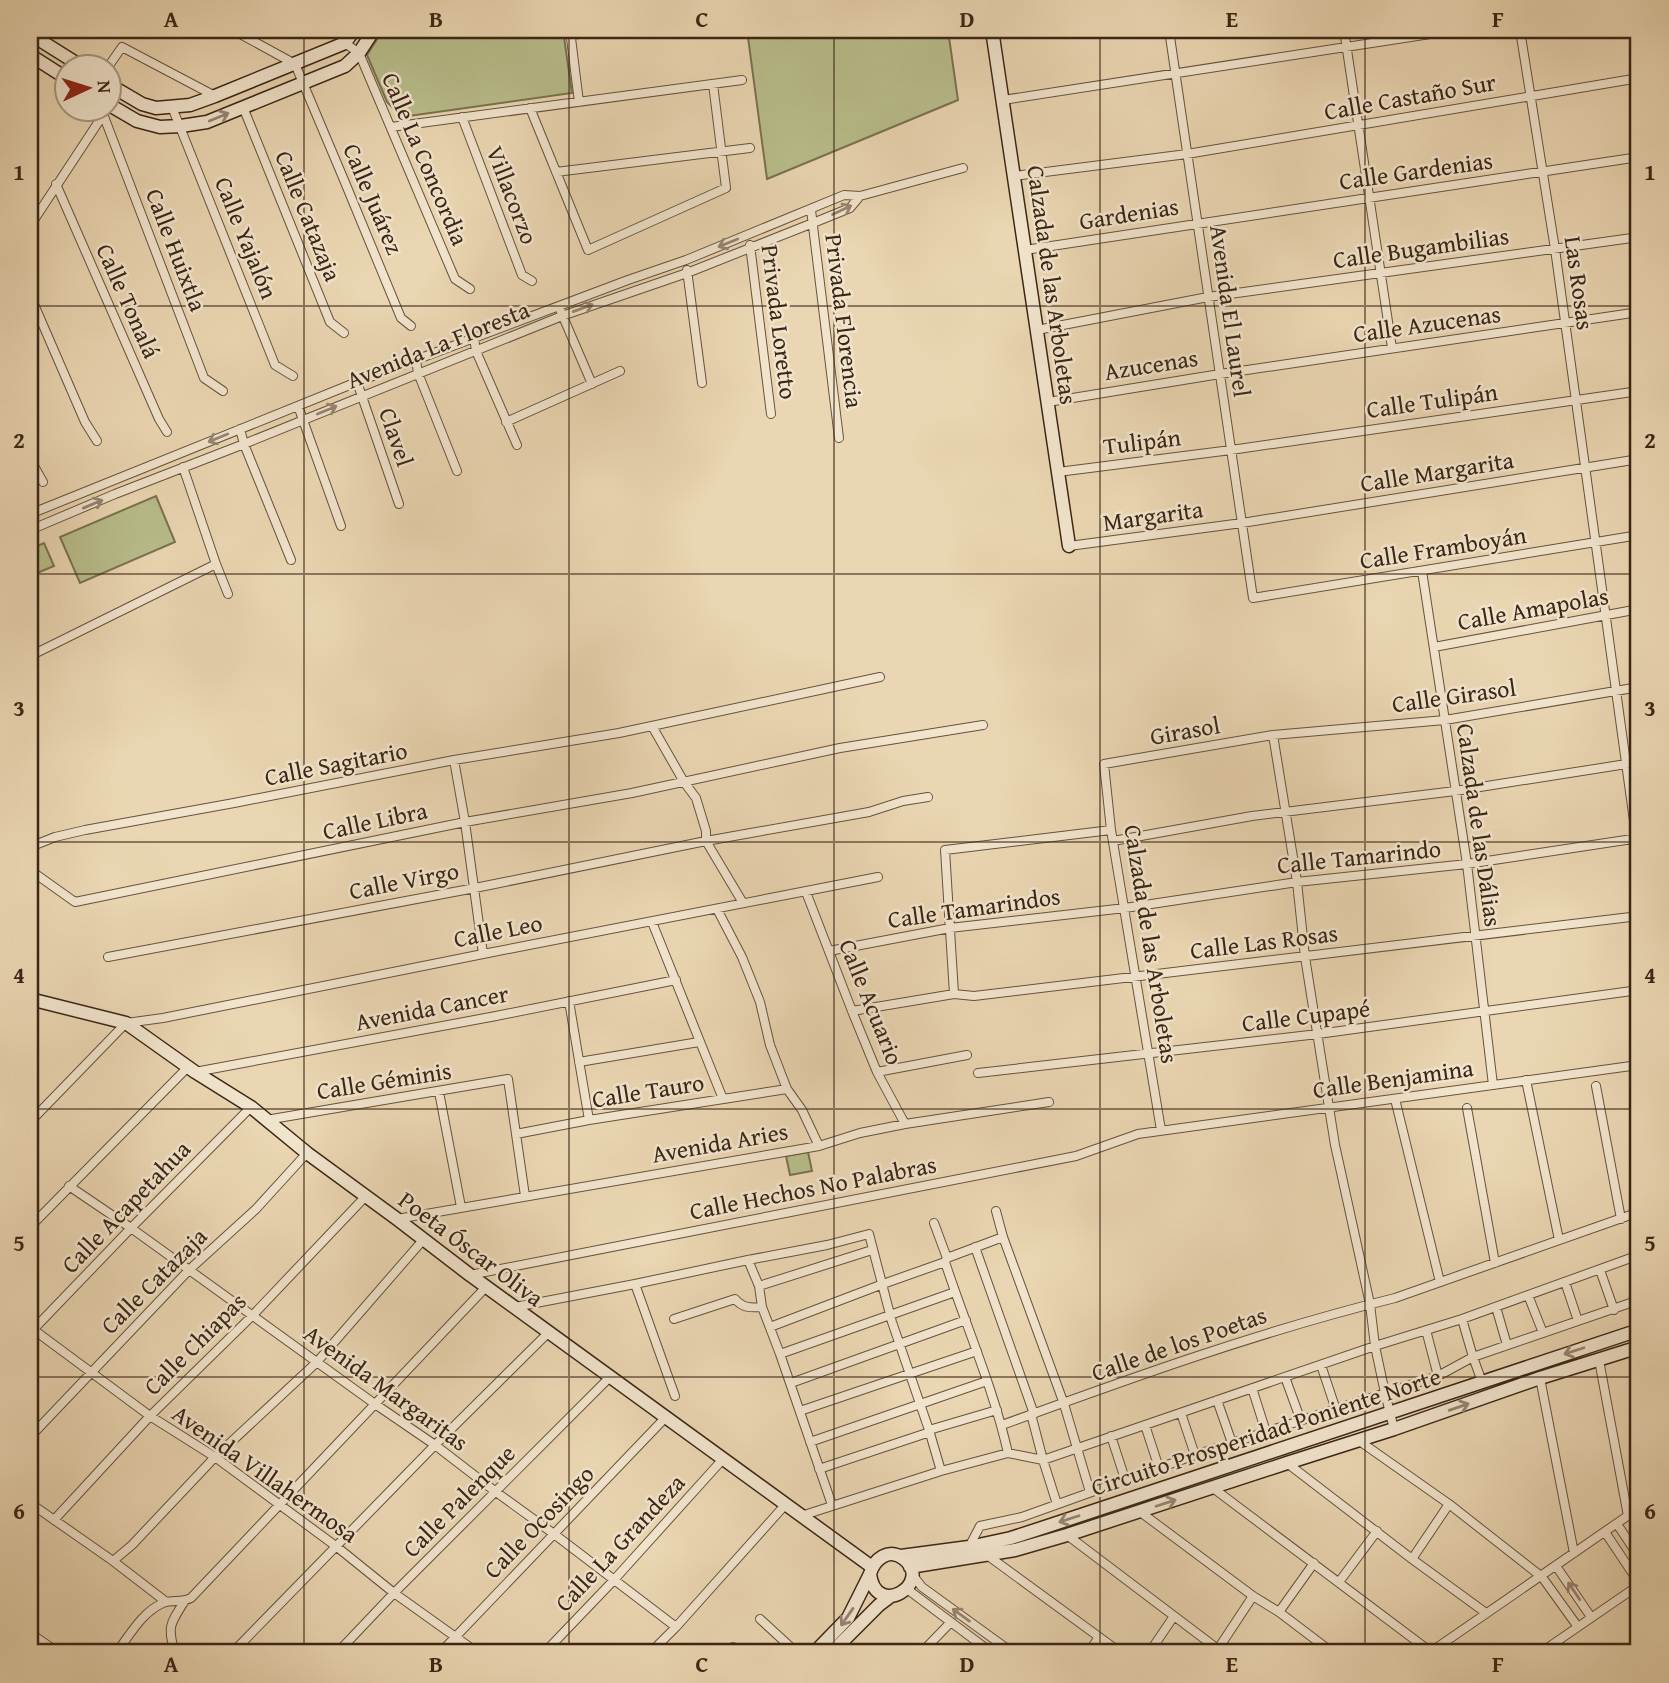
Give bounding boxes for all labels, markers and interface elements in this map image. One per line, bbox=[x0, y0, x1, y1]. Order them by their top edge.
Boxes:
text: A bbox=[164, 2, 179, 35]
text: B bbox=[429, 2, 443, 35]
text: C bbox=[695, 2, 709, 35]
text: D bbox=[960, 2, 975, 35]
text: E bbox=[1226, 2, 1238, 35]
text: F bbox=[1492, 2, 1504, 35]
north arrow bbox=[52, 52, 122, 122]
street label: Calle Castaño Sur bbox=[1321, 64, 1499, 129]
street label: Calle La Concordia bbox=[373, 67, 478, 251]
text: N bbox=[91, 80, 119, 94]
one-way arrow bbox=[208, 109, 230, 122]
street label: Calle Juárez bbox=[334, 138, 413, 260]
street label: Villacorzo bbox=[478, 141, 547, 249]
street label: Calle Gardenias bbox=[1337, 142, 1495, 199]
street label: Calle Catazaja bbox=[266, 145, 351, 287]
text: 1 bbox=[13, 155, 25, 188]
text: 1 bbox=[1644, 155, 1656, 188]
street label: Calzada de las Arboletas bbox=[1018, 163, 1087, 407]
street label: Calle Yajalón bbox=[206, 171, 287, 305]
street label: Calle Huixtla bbox=[137, 183, 216, 317]
street label: Gardenias bbox=[1077, 188, 1181, 239]
one-way arrow bbox=[831, 203, 852, 217]
street label: Calle Bugambilias bbox=[1331, 218, 1511, 277]
street label: Avenida El Laurel bbox=[1201, 223, 1260, 399]
street label: Privada Florencia bbox=[816, 232, 873, 411]
street label: Las Rosas bbox=[1556, 234, 1603, 332]
street label: Calle Tonalá bbox=[88, 238, 170, 364]
one-way arrow bbox=[718, 238, 739, 251]
street label: Privada Loretto bbox=[753, 243, 806, 401]
street label: Avenida La Floresta bbox=[341, 292, 535, 397]
street label: Calle Azucenas bbox=[1351, 296, 1503, 351]
one-way arrow bbox=[572, 301, 594, 313]
street label: Azucenas bbox=[1102, 340, 1200, 389]
street label: Calle Tulipán bbox=[1364, 374, 1500, 427]
one-way arrow bbox=[315, 403, 337, 416]
street label: Clavel bbox=[370, 403, 423, 471]
street label: Tulipán bbox=[1101, 419, 1183, 464]
text: 2 bbox=[13, 423, 25, 456]
text: 2 bbox=[1644, 423, 1656, 456]
one-way arrow bbox=[208, 433, 229, 446]
street label: Calle Margarita bbox=[1358, 442, 1517, 501]
street label: Margarita bbox=[1101, 491, 1206, 540]
one-way arrow bbox=[81, 496, 103, 509]
street label: Calle Framboyán bbox=[1357, 517, 1529, 578]
street label: Calle Amapolas bbox=[1455, 578, 1611, 639]
street label: Calle Girasol bbox=[1390, 669, 1518, 722]
text: 3 bbox=[13, 691, 25, 724]
text: 3 bbox=[1644, 691, 1656, 724]
street label: Girasol bbox=[1147, 707, 1223, 754]
street label: Calzada de las Dálias bbox=[1448, 721, 1511, 929]
street label: Calle Sagitario bbox=[261, 733, 410, 795]
street label: Calle Libra bbox=[319, 792, 431, 849]
street label: Calzada de las Arboletas bbox=[1115, 822, 1188, 1066]
street label: Calle Tamarindo bbox=[1275, 831, 1443, 882]
street label: Calle Virgo bbox=[346, 853, 462, 908]
street label: Calle Tamarindos bbox=[885, 878, 1062, 937]
street label: Calle Leo bbox=[451, 905, 545, 956]
street label: Calle Las Rosas bbox=[1188, 915, 1340, 968]
street label: Calle Acuario bbox=[830, 934, 913, 1070]
text: 4 bbox=[13, 958, 25, 991]
text: 4 bbox=[1644, 958, 1656, 991]
street label: Avenida Cancer bbox=[352, 975, 512, 1040]
street label: Calle Cupapé bbox=[1240, 990, 1372, 1041]
street label: Calle Benjamina bbox=[1310, 1050, 1476, 1107]
street label: Calle Géminis bbox=[314, 1053, 454, 1108]
street label: Calle Tauro bbox=[589, 1064, 706, 1117]
street label: Avenida Aries bbox=[649, 1113, 791, 1172]
street label: Calle Acapetahua bbox=[53, 1132, 199, 1281]
street label: Calle Hechos No Palabras bbox=[686, 1146, 939, 1229]
street label: Poeta Óscar Oliva bbox=[391, 1182, 552, 1315]
street label: Calle Catazaja bbox=[92, 1219, 215, 1342]
text: 5 bbox=[13, 1226, 25, 1259]
text: 5 bbox=[1644, 1226, 1656, 1259]
street label: Calle Chiapas bbox=[135, 1284, 254, 1403]
street label: Calle de los Poetas bbox=[1086, 1297, 1271, 1390]
street label: Avenida Margaritas bbox=[297, 1316, 476, 1459]
one-way arrow bbox=[1564, 1346, 1586, 1358]
street label: Circuito Prosperidad Poniente Norte bbox=[1087, 1358, 1445, 1505]
street label: Avenida Villahermosa bbox=[165, 1396, 366, 1551]
one-way arrow bbox=[1447, 1400, 1469, 1412]
street label: Calle Palenque bbox=[394, 1436, 523, 1565]
street label: Calle Ocosingo bbox=[475, 1457, 602, 1586]
street label: Calle La Grandeza bbox=[546, 1465, 693, 1619]
text: 6 bbox=[13, 1494, 25, 1527]
text: 6 bbox=[1644, 1494, 1656, 1527]
one-way arrow bbox=[1154, 1496, 1176, 1508]
one-way arrow bbox=[1058, 1514, 1080, 1527]
one-way arrow bbox=[1567, 1582, 1581, 1602]
one-way arrow bbox=[840, 1607, 854, 1626]
one-way arrow bbox=[951, 1608, 970, 1623]
text: A bbox=[164, 1647, 179, 1680]
text: B bbox=[429, 1647, 443, 1680]
text: C bbox=[695, 1647, 709, 1680]
text: D bbox=[960, 1647, 975, 1680]
text: E bbox=[1226, 1647, 1238, 1680]
text: F bbox=[1492, 1647, 1504, 1680]

